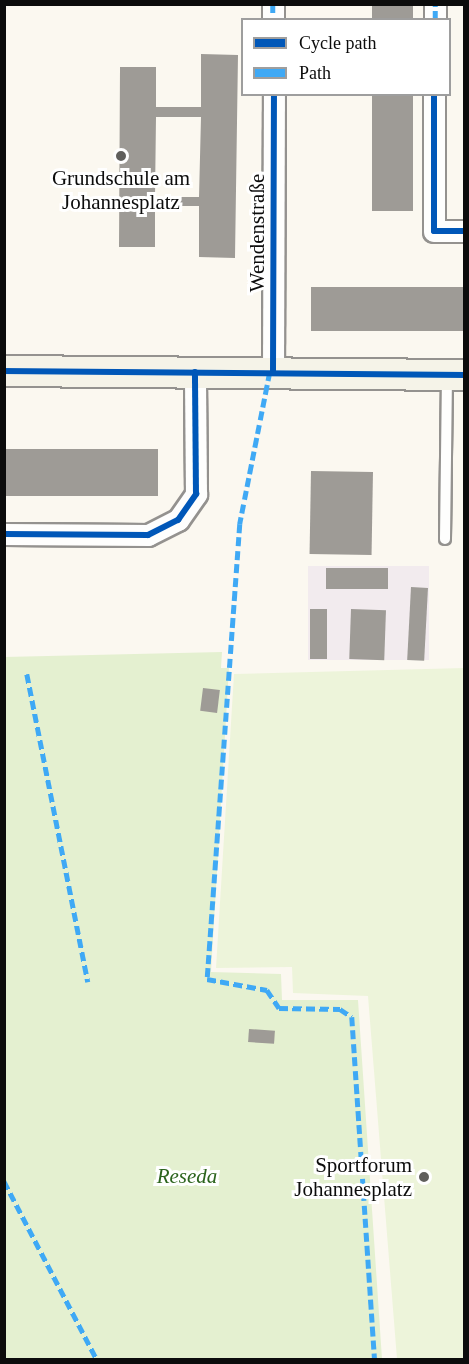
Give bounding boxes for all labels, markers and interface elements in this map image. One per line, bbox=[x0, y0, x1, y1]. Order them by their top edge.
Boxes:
legend bbox=[241, 18, 451, 96]
text: Cycle path bbox=[299, 33, 376, 53]
text: Path bbox=[299, 63, 331, 83]
marker: Grundschule am Johannesplatz bbox=[114, 149, 128, 163]
place label: Grundschule am Johannesplatz bbox=[52, 165, 190, 215]
street label: Wendenstraße bbox=[244, 174, 270, 292]
place label: Sportforum Johannesplatz bbox=[294, 1152, 412, 1202]
park label: Reseda bbox=[157, 1163, 217, 1189]
marker: Sportforum Johannesplatz bbox=[417, 1170, 431, 1184]

